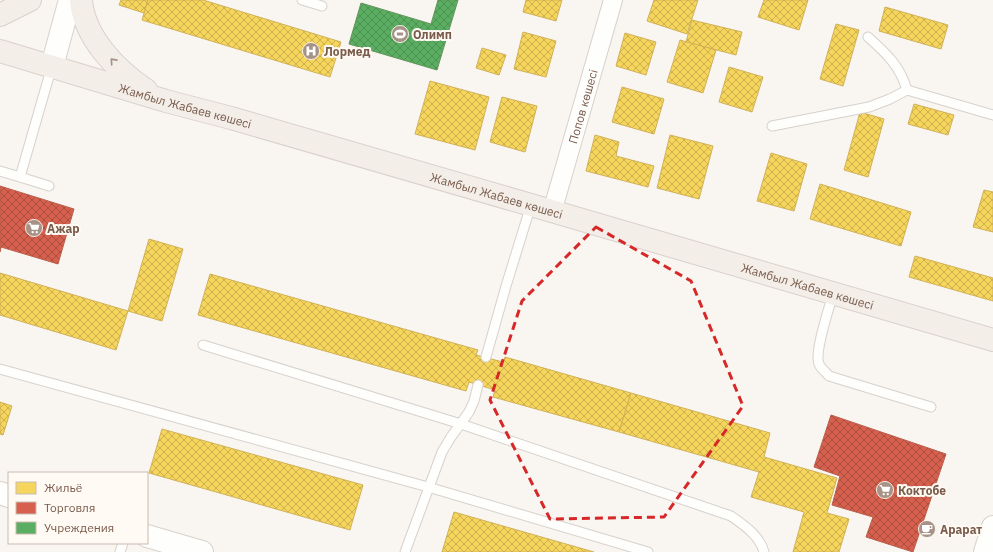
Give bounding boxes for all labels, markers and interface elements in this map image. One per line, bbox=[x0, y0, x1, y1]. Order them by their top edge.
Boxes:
sports icon: Олимп bbox=[390, 24, 410, 44]
place label: Олимп bbox=[413, 27, 452, 42]
hospital icon: Лормед bbox=[301, 41, 321, 61]
place label: Лормед bbox=[324, 44, 370, 59]
one-way arrow bbox=[110, 59, 117, 66]
street label: Попов көшесі bbox=[565, 67, 600, 145]
street label: Жамбыл Жабаев көшесі bbox=[117, 80, 253, 131]
street label: Жамбыл Жабаев көшесі bbox=[428, 169, 565, 221]
supermarket icon: Ажар bbox=[24, 218, 44, 238]
place label: Ажар bbox=[47, 221, 80, 236]
street label: Жамбыл Жабаев көшесі bbox=[739, 259, 876, 312]
legend bbox=[8, 472, 148, 544]
text: Жильё bbox=[44, 480, 83, 495]
supermarket icon: Коктобе bbox=[875, 480, 895, 500]
place label: Коктобе bbox=[898, 483, 946, 498]
text: Торговля bbox=[44, 500, 95, 515]
cafe icon: Арарат bbox=[917, 519, 937, 539]
text: Учреждения bbox=[44, 520, 114, 535]
place label: Арарат bbox=[940, 522, 982, 537]

